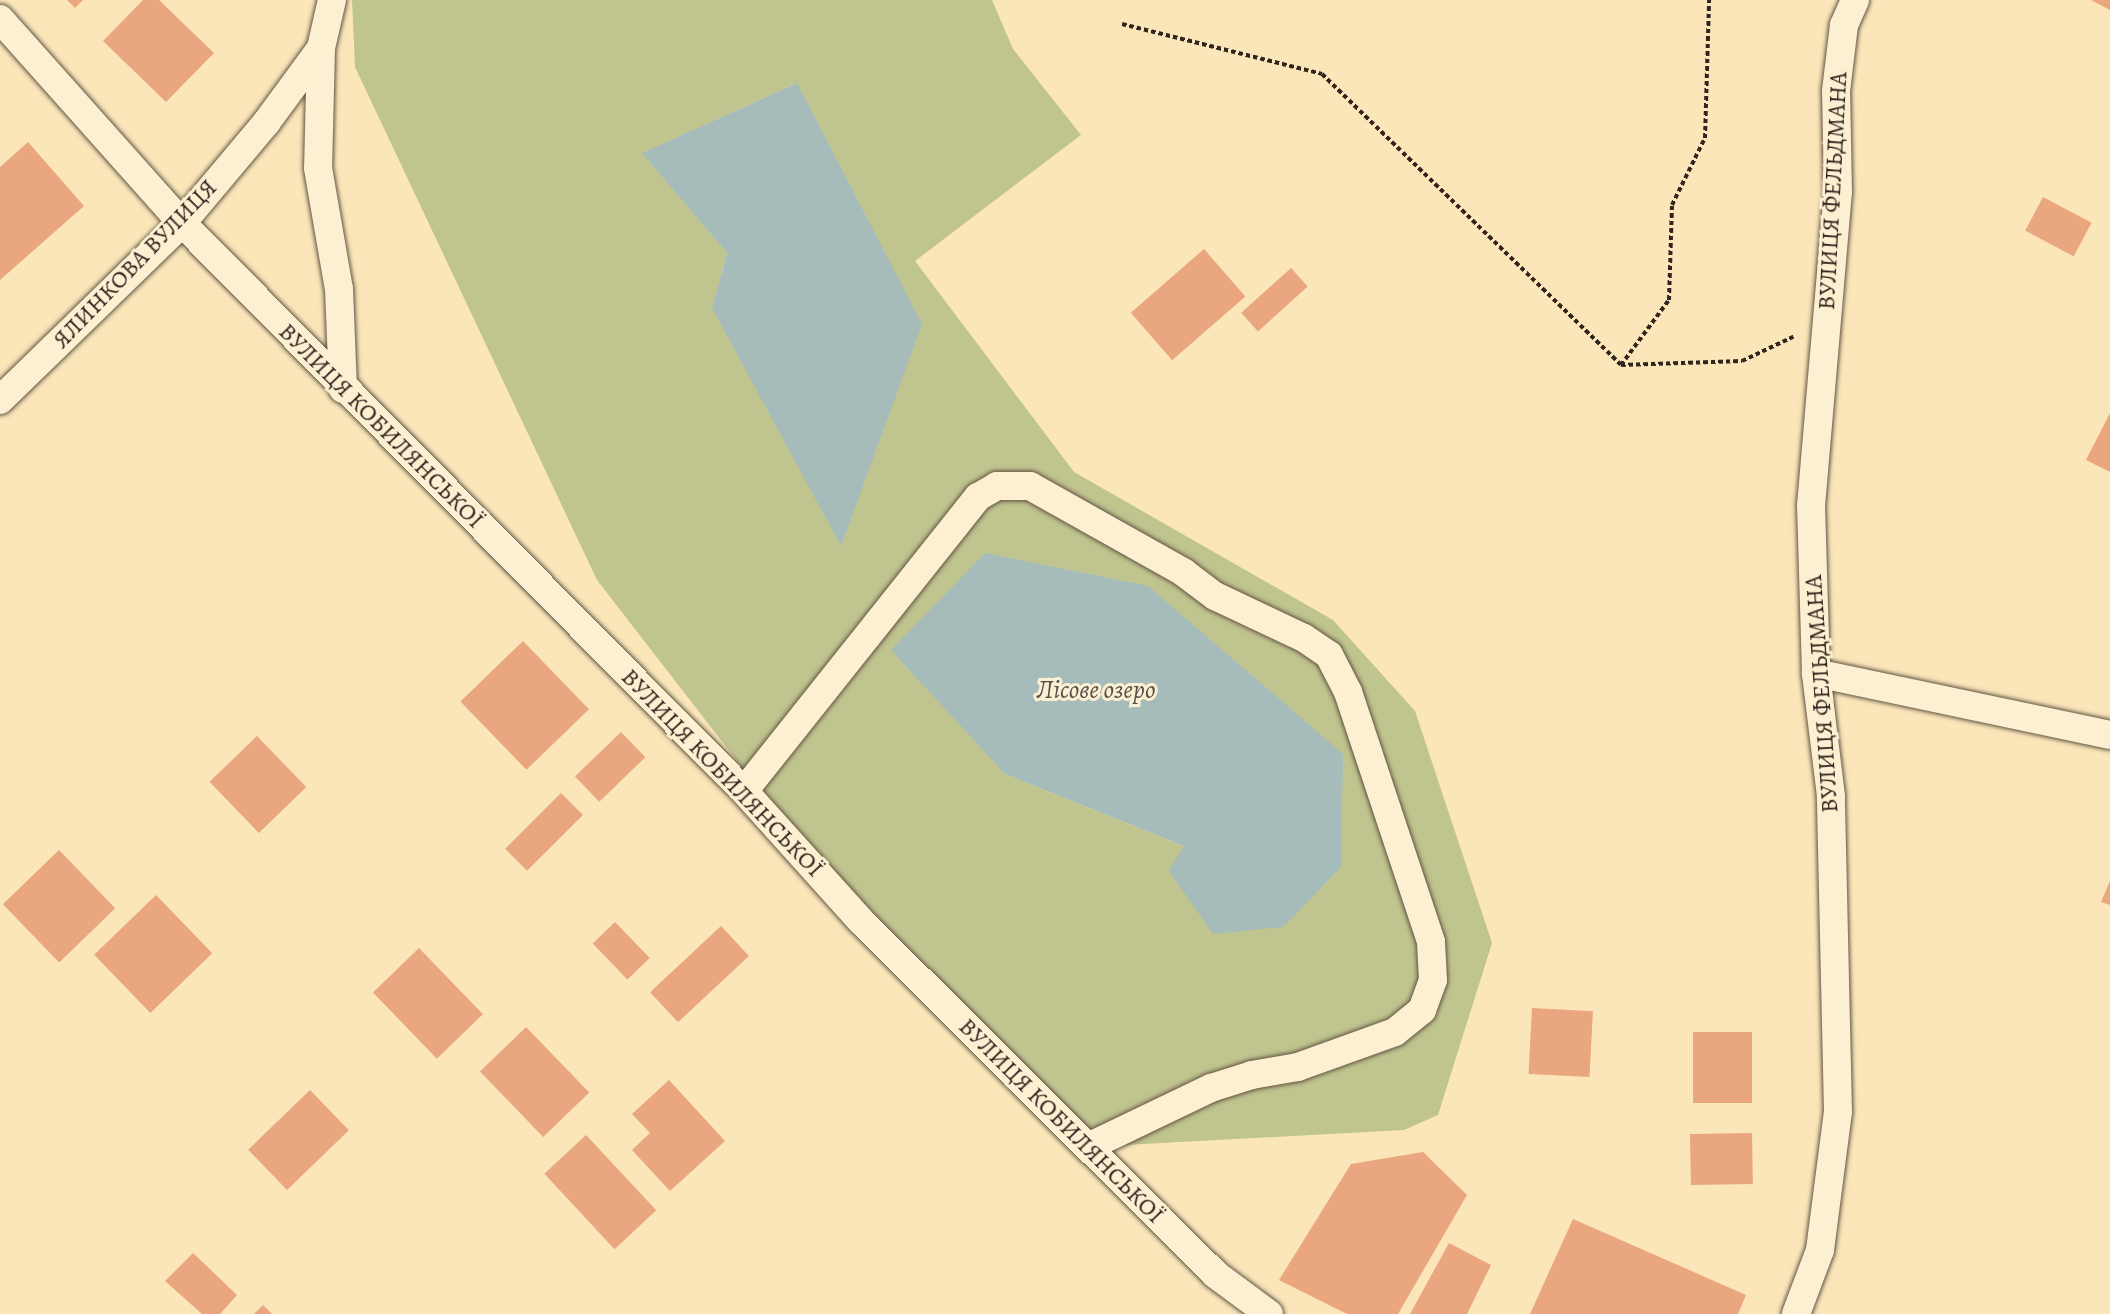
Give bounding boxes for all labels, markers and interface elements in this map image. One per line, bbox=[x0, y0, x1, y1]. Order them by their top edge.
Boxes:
street label: ВУЛИЦЯ ФЕЛЬДМАНА bbox=[1812, 71, 1854, 311]
street label: ЯЛИНКОВА ВУЛИЦЯ bbox=[47, 174, 223, 354]
street label: ВУЛИЦЯ КОБИЛЯНСЬКОЇ bbox=[272, 317, 490, 535]
street label: ВУЛИЦЯ ФЕЛЬДМАНА bbox=[1799, 574, 1845, 814]
street label: ВУЛИЦЯ КОБИЛЯНСЬКОЇ bbox=[615, 663, 829, 883]
water label: Лісове озеро bbox=[1036, 674, 1156, 706]
street label: ВУЛИЦЯ КОБИЛЯНСЬКОЇ bbox=[952, 1012, 1170, 1230]

